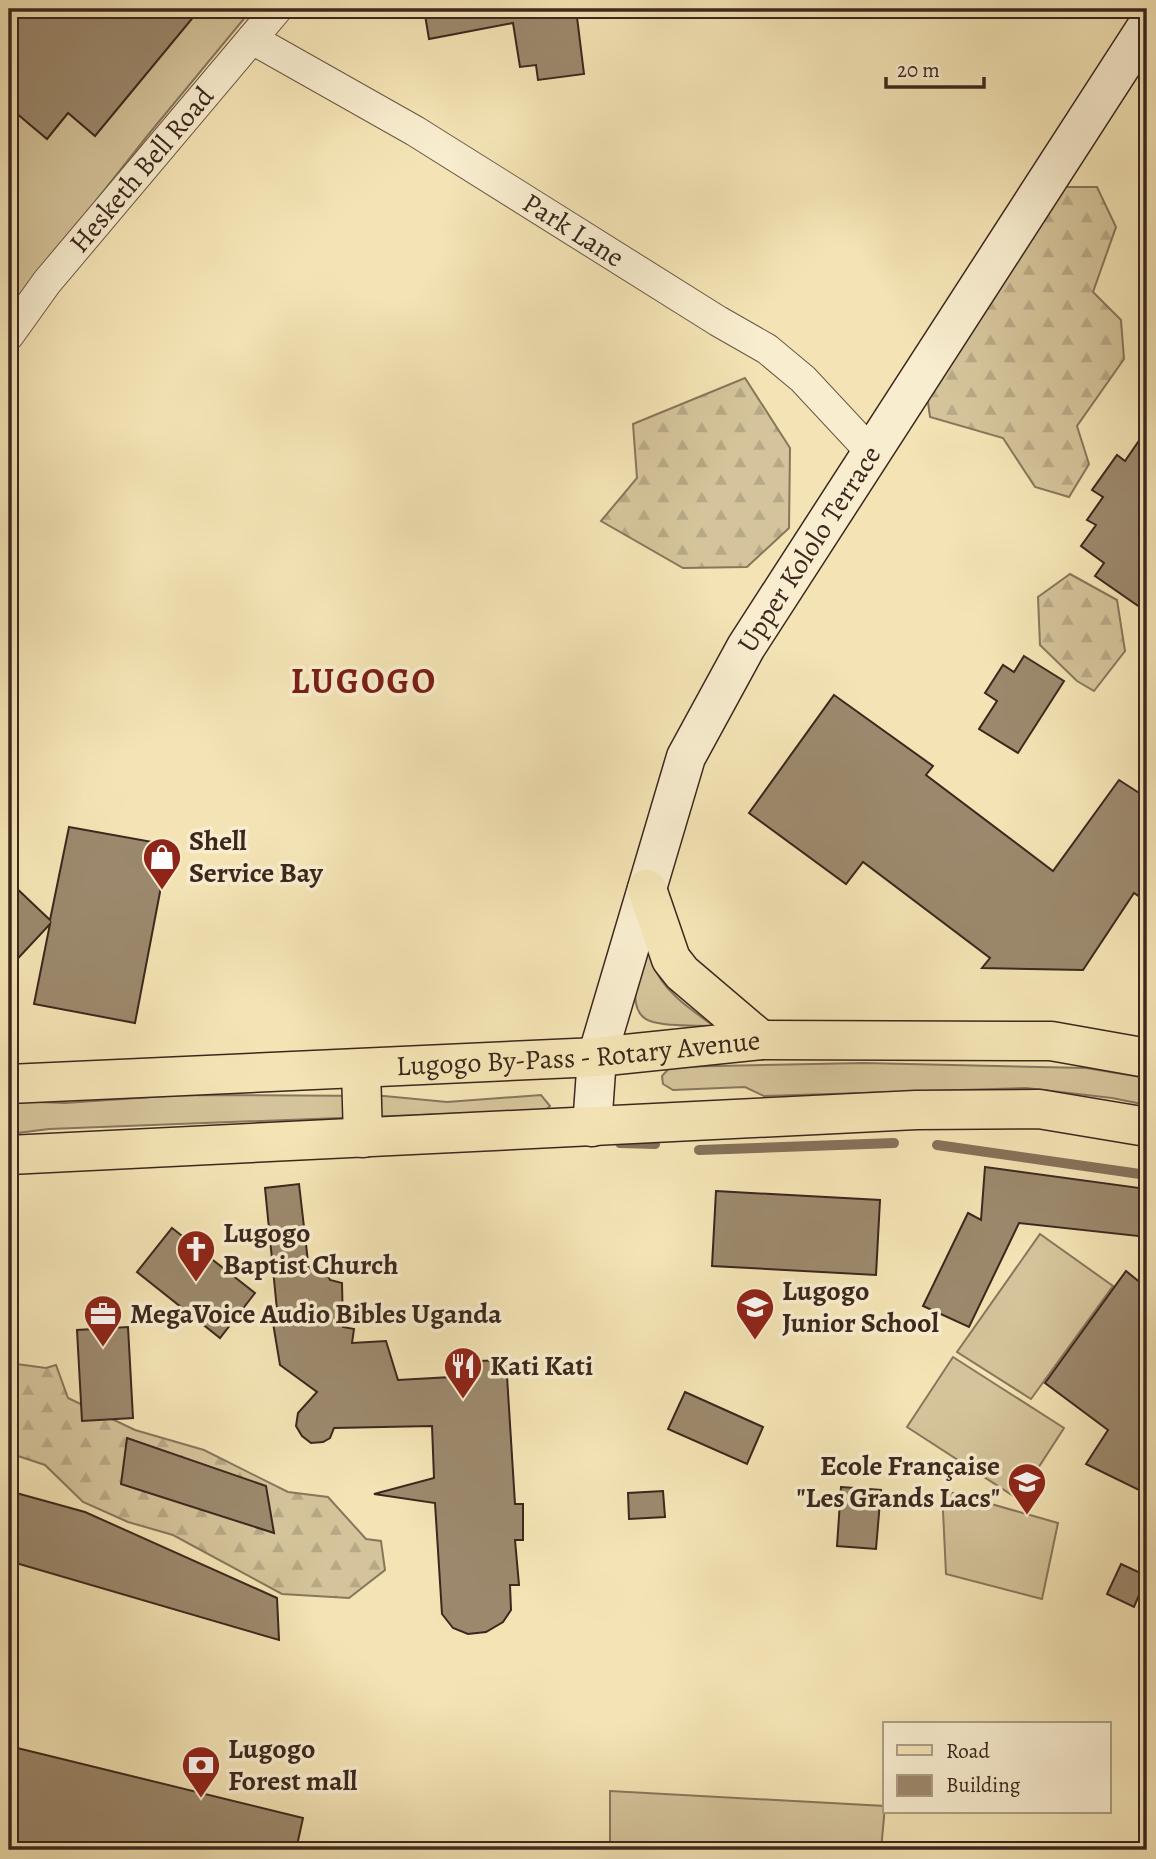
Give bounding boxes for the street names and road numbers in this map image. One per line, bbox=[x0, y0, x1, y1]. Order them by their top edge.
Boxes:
street label: Hesketh Bell Road bbox=[60, 78, 223, 261]
street label: Park Lane bbox=[515, 184, 631, 276]
street label: Upper Kololo Terrace bbox=[728, 438, 890, 660]
street label: Lugogo By-Pass - Rotary Avenue bbox=[395, 1021, 762, 1085]

